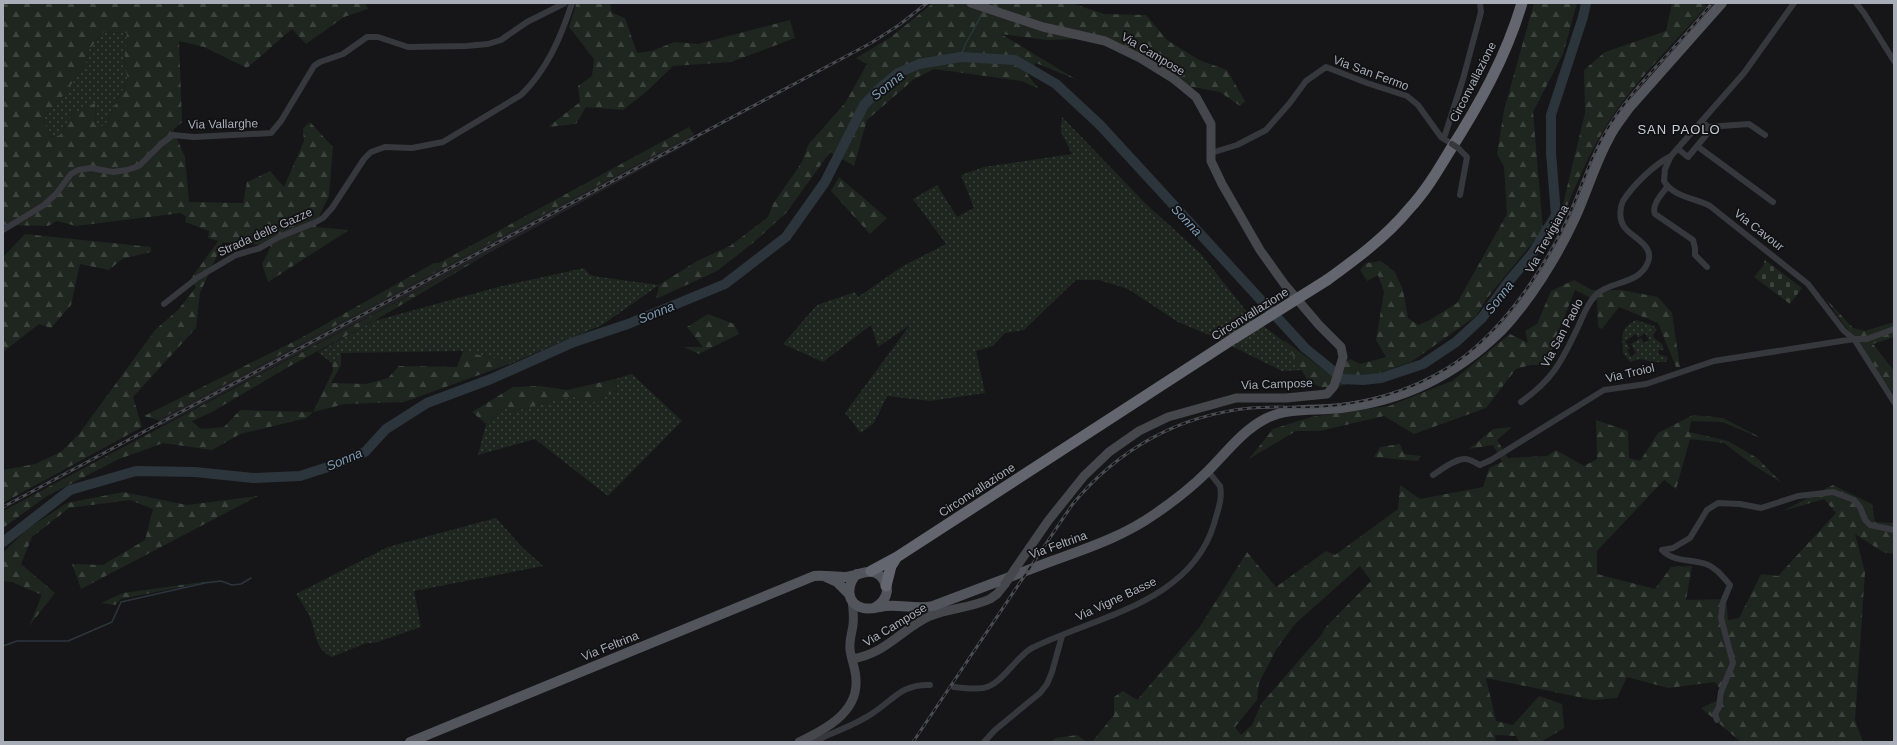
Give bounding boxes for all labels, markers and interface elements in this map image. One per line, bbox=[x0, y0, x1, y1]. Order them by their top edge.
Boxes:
street label: Via Campose bbox=[1119, 30, 1188, 79]
street label: Circonvallazione bbox=[1447, 39, 1499, 124]
street label: Via San Fermo bbox=[1331, 53, 1411, 93]
water label: Sonna bbox=[868, 68, 907, 103]
street label: Via Vallarghe bbox=[188, 116, 259, 132]
district label: SAN PAOLO bbox=[1637, 122, 1721, 137]
water label: Sonna bbox=[1168, 201, 1205, 239]
street label: Via Trevigiana bbox=[1522, 202, 1572, 276]
street label: Strada delle Gazze bbox=[216, 205, 315, 259]
street label: Via Cavour bbox=[1731, 206, 1787, 254]
water label: Sonna bbox=[1482, 278, 1517, 317]
street label: Circonvallazione bbox=[1209, 285, 1291, 343]
street label: Via San Paolo bbox=[1538, 296, 1586, 370]
water label: Sonna bbox=[636, 298, 676, 326]
street label: Via Troiol bbox=[1604, 361, 1656, 385]
street label: Via Campose bbox=[1241, 376, 1313, 392]
water label: Sonna bbox=[324, 445, 364, 474]
street label: Circonvallazione bbox=[936, 460, 1018, 520]
street label: Via Feltrina bbox=[1027, 528, 1089, 562]
street label: Via Vigne Basse bbox=[1073, 574, 1159, 624]
street label: Via Campose bbox=[861, 600, 930, 649]
street label: Via Feltrina bbox=[579, 628, 641, 664]

